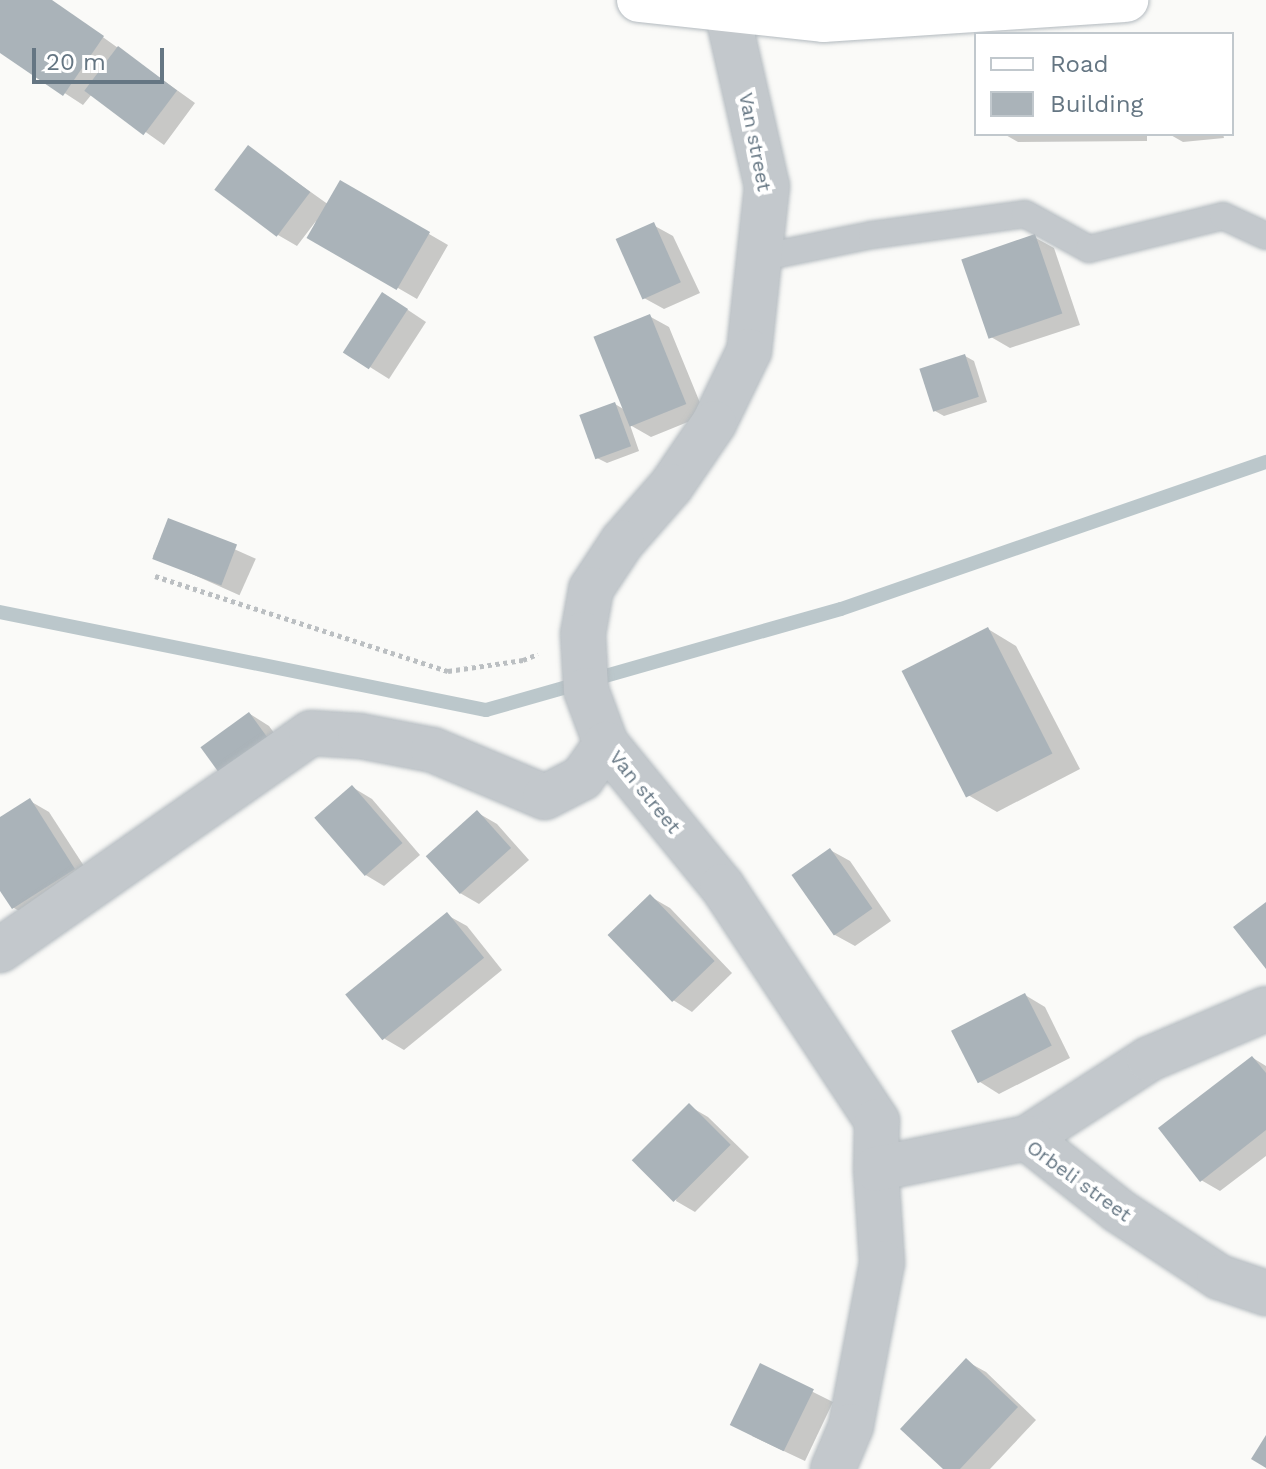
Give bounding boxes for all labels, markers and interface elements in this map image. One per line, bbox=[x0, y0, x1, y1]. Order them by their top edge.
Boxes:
scale bar bbox=[36, 32, 168, 82]
legend bbox=[974, 32, 1234, 136]
text: 20 m bbox=[46, 48, 106, 76]
text: Road bbox=[1050, 50, 1109, 78]
text: Building bbox=[1050, 90, 1143, 118]
street label: Van street bbox=[734, 91, 776, 193]
street label: Van street bbox=[604, 746, 686, 838]
street label: Orbeli street bbox=[1022, 1135, 1136, 1227]

